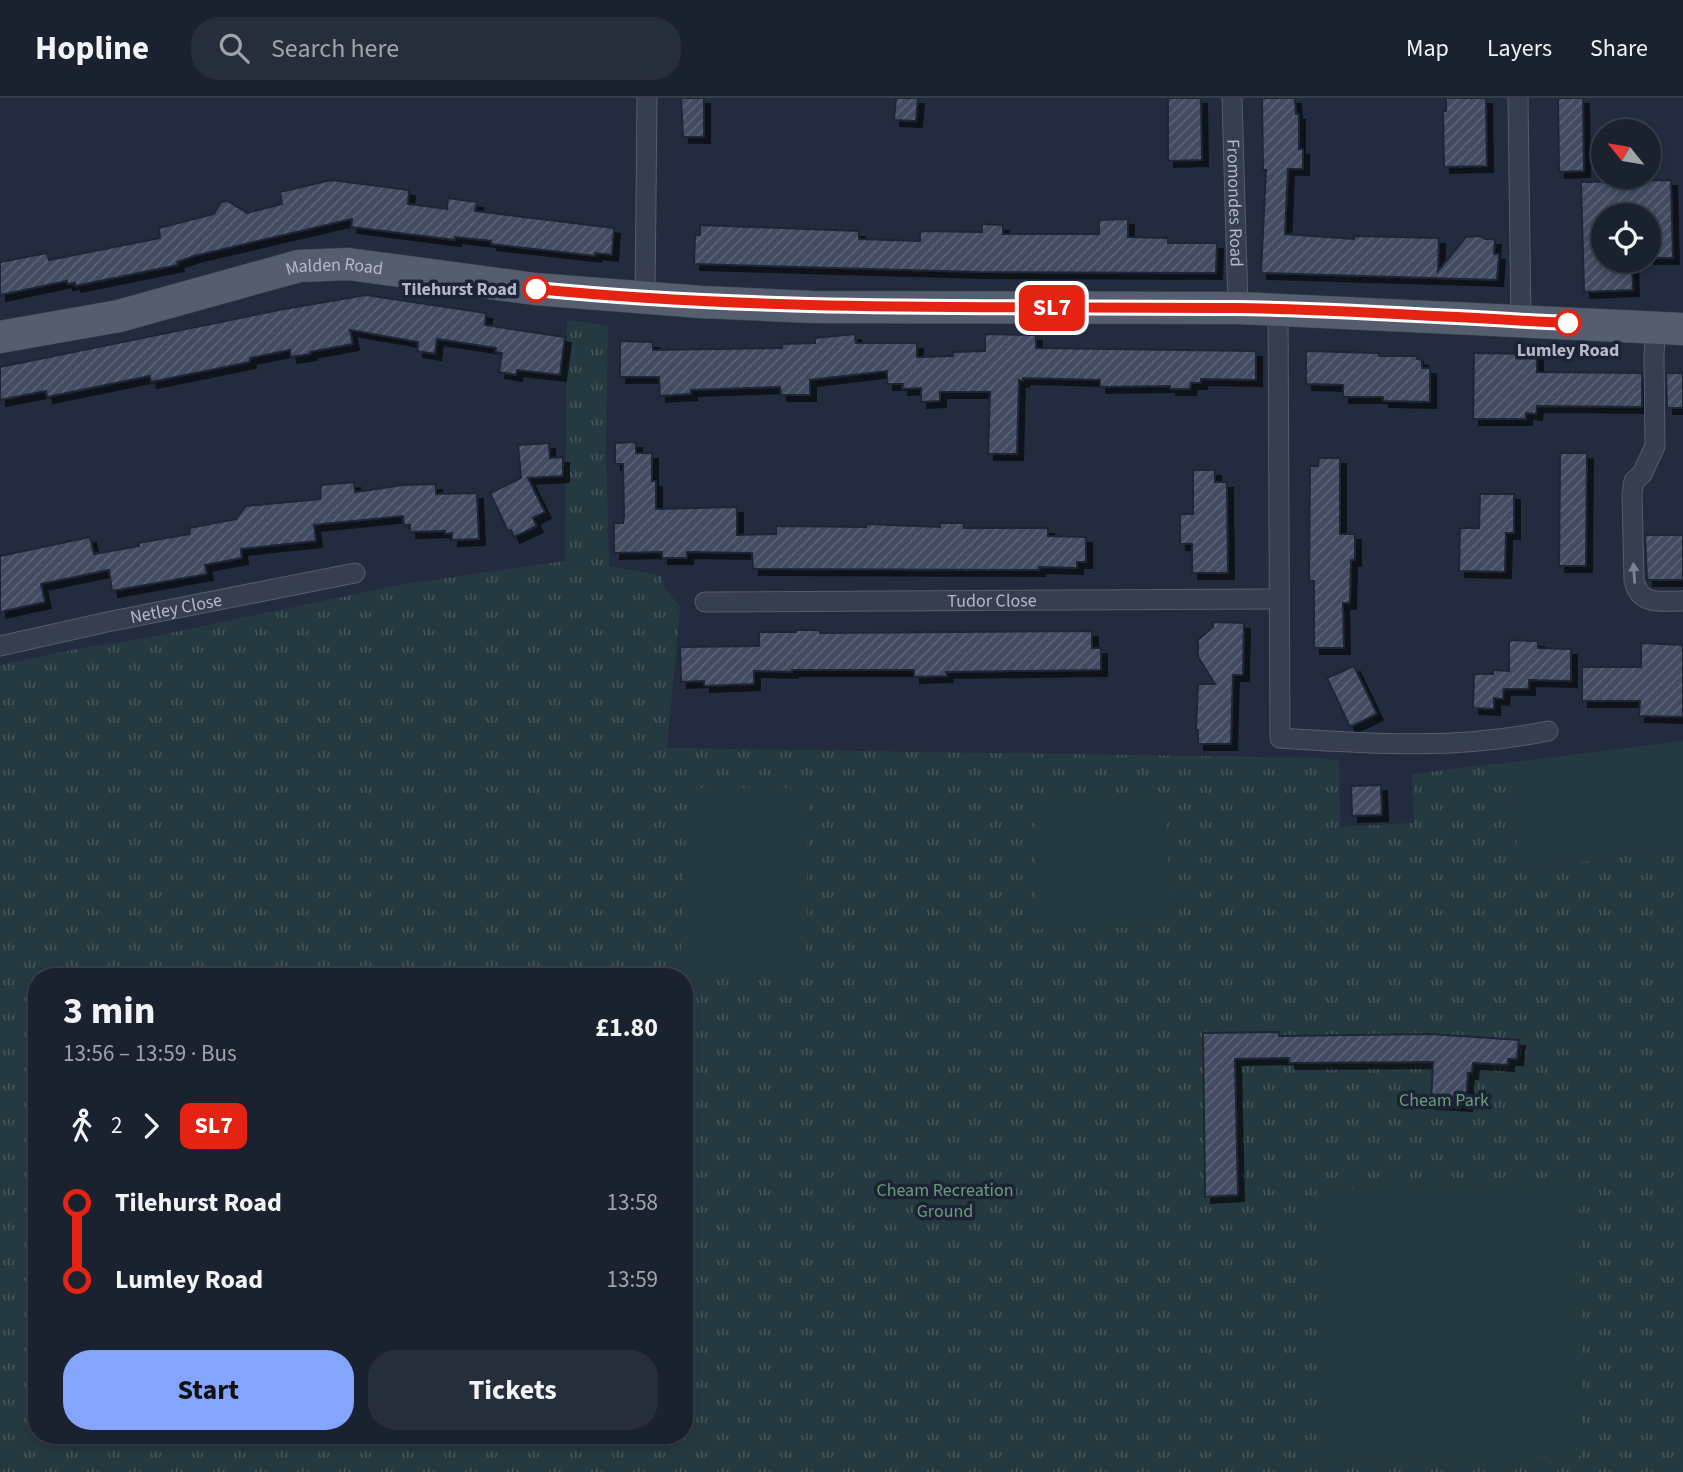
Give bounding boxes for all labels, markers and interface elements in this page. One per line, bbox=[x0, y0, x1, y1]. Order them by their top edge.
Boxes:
search box bbox=[191, 17, 681, 80]
text: Hopline bbox=[35, 25, 149, 72]
icon: search bbox=[215, 29, 253, 67]
text: Search here bbox=[271, 30, 399, 67]
text: Map bbox=[1406, 31, 1449, 66]
text: Layers bbox=[1487, 31, 1552, 66]
text: Share bbox=[1590, 31, 1648, 66]
north arrow bbox=[1591, 119, 1661, 189]
map controls bbox=[1591, 119, 1661, 273]
street label: Fromondes Road bbox=[1220, 139, 1249, 267]
button: locate bbox=[1591, 203, 1661, 273]
street label: Malden Road bbox=[283, 252, 384, 282]
marker: Tilehurst Road bbox=[523, 276, 549, 302]
place label: Tilehurst Road bbox=[401, 277, 517, 302]
line badge: SL7 bbox=[1012, 285, 1092, 331]
text: SL7 bbox=[1033, 290, 1071, 325]
marker: Lumley Road bbox=[1555, 310, 1581, 336]
place label: Lumley Road bbox=[1517, 338, 1619, 363]
one-way arrow bbox=[1628, 562, 1639, 584]
street label: Netley Close bbox=[128, 588, 224, 630]
street label: Tudor Close bbox=[947, 588, 1037, 614]
text: 3 min bbox=[63, 984, 155, 1038]
text: £1.80 bbox=[595, 1009, 658, 1046]
text: 13:56 – 13:59 · Bus bbox=[63, 1037, 237, 1070]
park label: Cheam Park bbox=[1399, 1088, 1489, 1113]
icon: walk bbox=[63, 1107, 101, 1145]
icon: forward bbox=[132, 1107, 170, 1145]
text: SL7 bbox=[194, 1108, 233, 1143]
text: 2 bbox=[111, 1109, 122, 1142]
park label: Cheam Recreation Ground bbox=[876, 1178, 1014, 1224]
text: Tilehurst Road bbox=[115, 1184, 282, 1221]
text: 13:58 bbox=[607, 1186, 658, 1219]
text: Lumley Road bbox=[115, 1261, 263, 1298]
text: 13:59 bbox=[607, 1263, 658, 1296]
button: Start bbox=[63, 1350, 354, 1430]
button: Tickets bbox=[368, 1350, 658, 1430]

